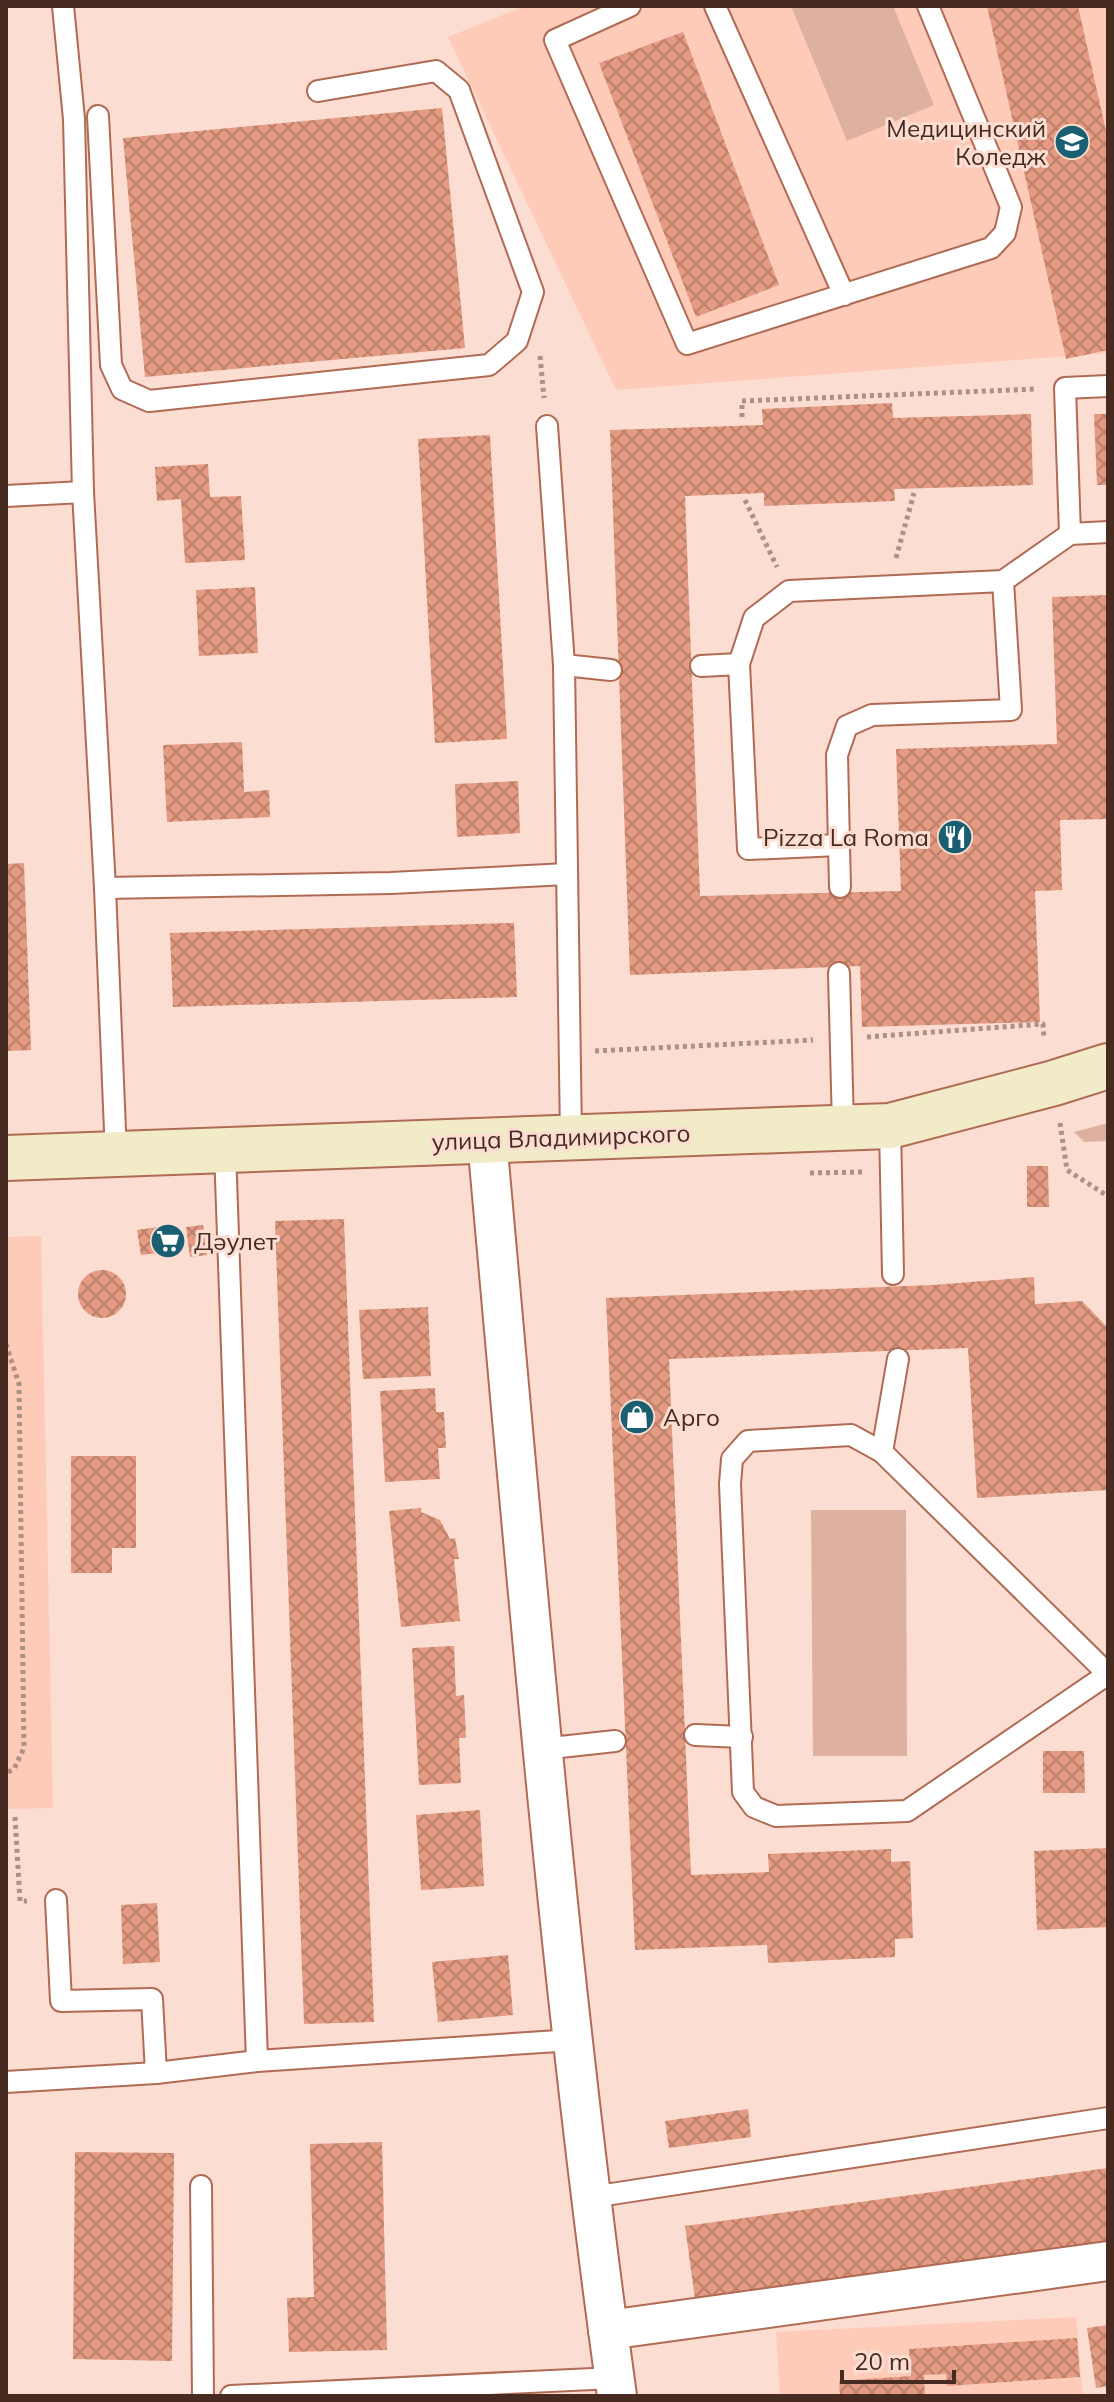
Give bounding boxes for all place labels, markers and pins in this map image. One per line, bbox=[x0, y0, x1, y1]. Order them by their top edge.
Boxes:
place label: Медицинский Коледж bbox=[886, 113, 1047, 171]
school or university icon: Медицинский Коледж bbox=[1053, 123, 1091, 161]
restaurant icon: Pizza La Roma bbox=[936, 818, 974, 856]
place label: Pizza La Roma bbox=[763, 822, 929, 852]
supermarket icon: Дәулет bbox=[149, 1222, 187, 1260]
place label: Дәулет bbox=[194, 1226, 277, 1256]
shop icon: Арго bbox=[618, 1398, 656, 1436]
place label: Арго bbox=[663, 1402, 720, 1432]

